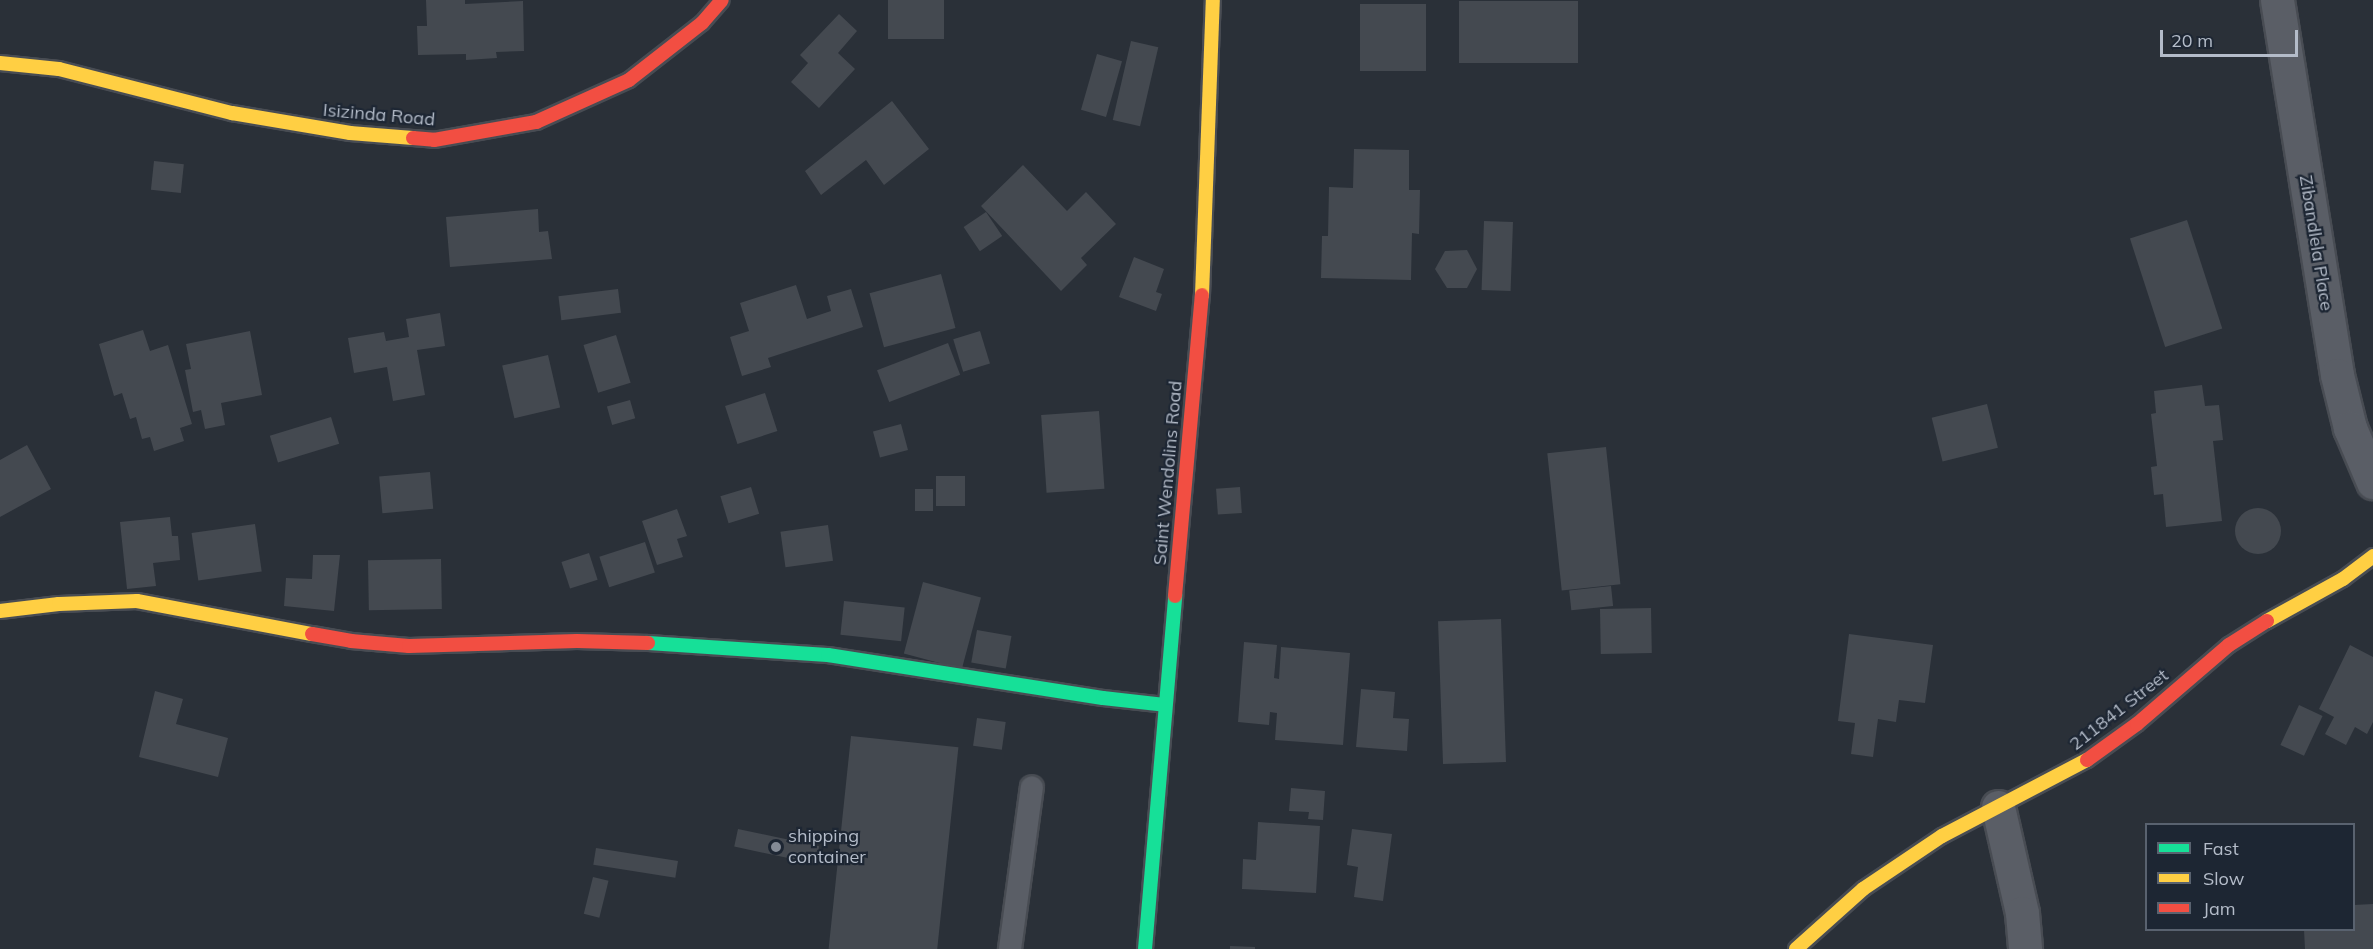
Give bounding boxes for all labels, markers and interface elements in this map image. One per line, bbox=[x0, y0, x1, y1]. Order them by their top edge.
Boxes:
scale bar bbox=[2163, 18, 2301, 56]
text: 20 m bbox=[2171, 29, 2213, 52]
street label: Isizinda Road bbox=[322, 99, 436, 131]
street label: Zibandlela Place bbox=[2295, 174, 2337, 312]
street label: Saint Wendolins Road bbox=[1149, 380, 1187, 566]
street label: 211841 Street bbox=[2065, 665, 2173, 755]
legend bbox=[2145, 823, 2355, 931]
place label: shipping container bbox=[788, 826, 866, 868]
text: Fast bbox=[2203, 837, 2239, 860]
marker: shipping container bbox=[769, 840, 783, 854]
text: Slow bbox=[2203, 867, 2244, 890]
text: Jam bbox=[2203, 897, 2236, 920]

